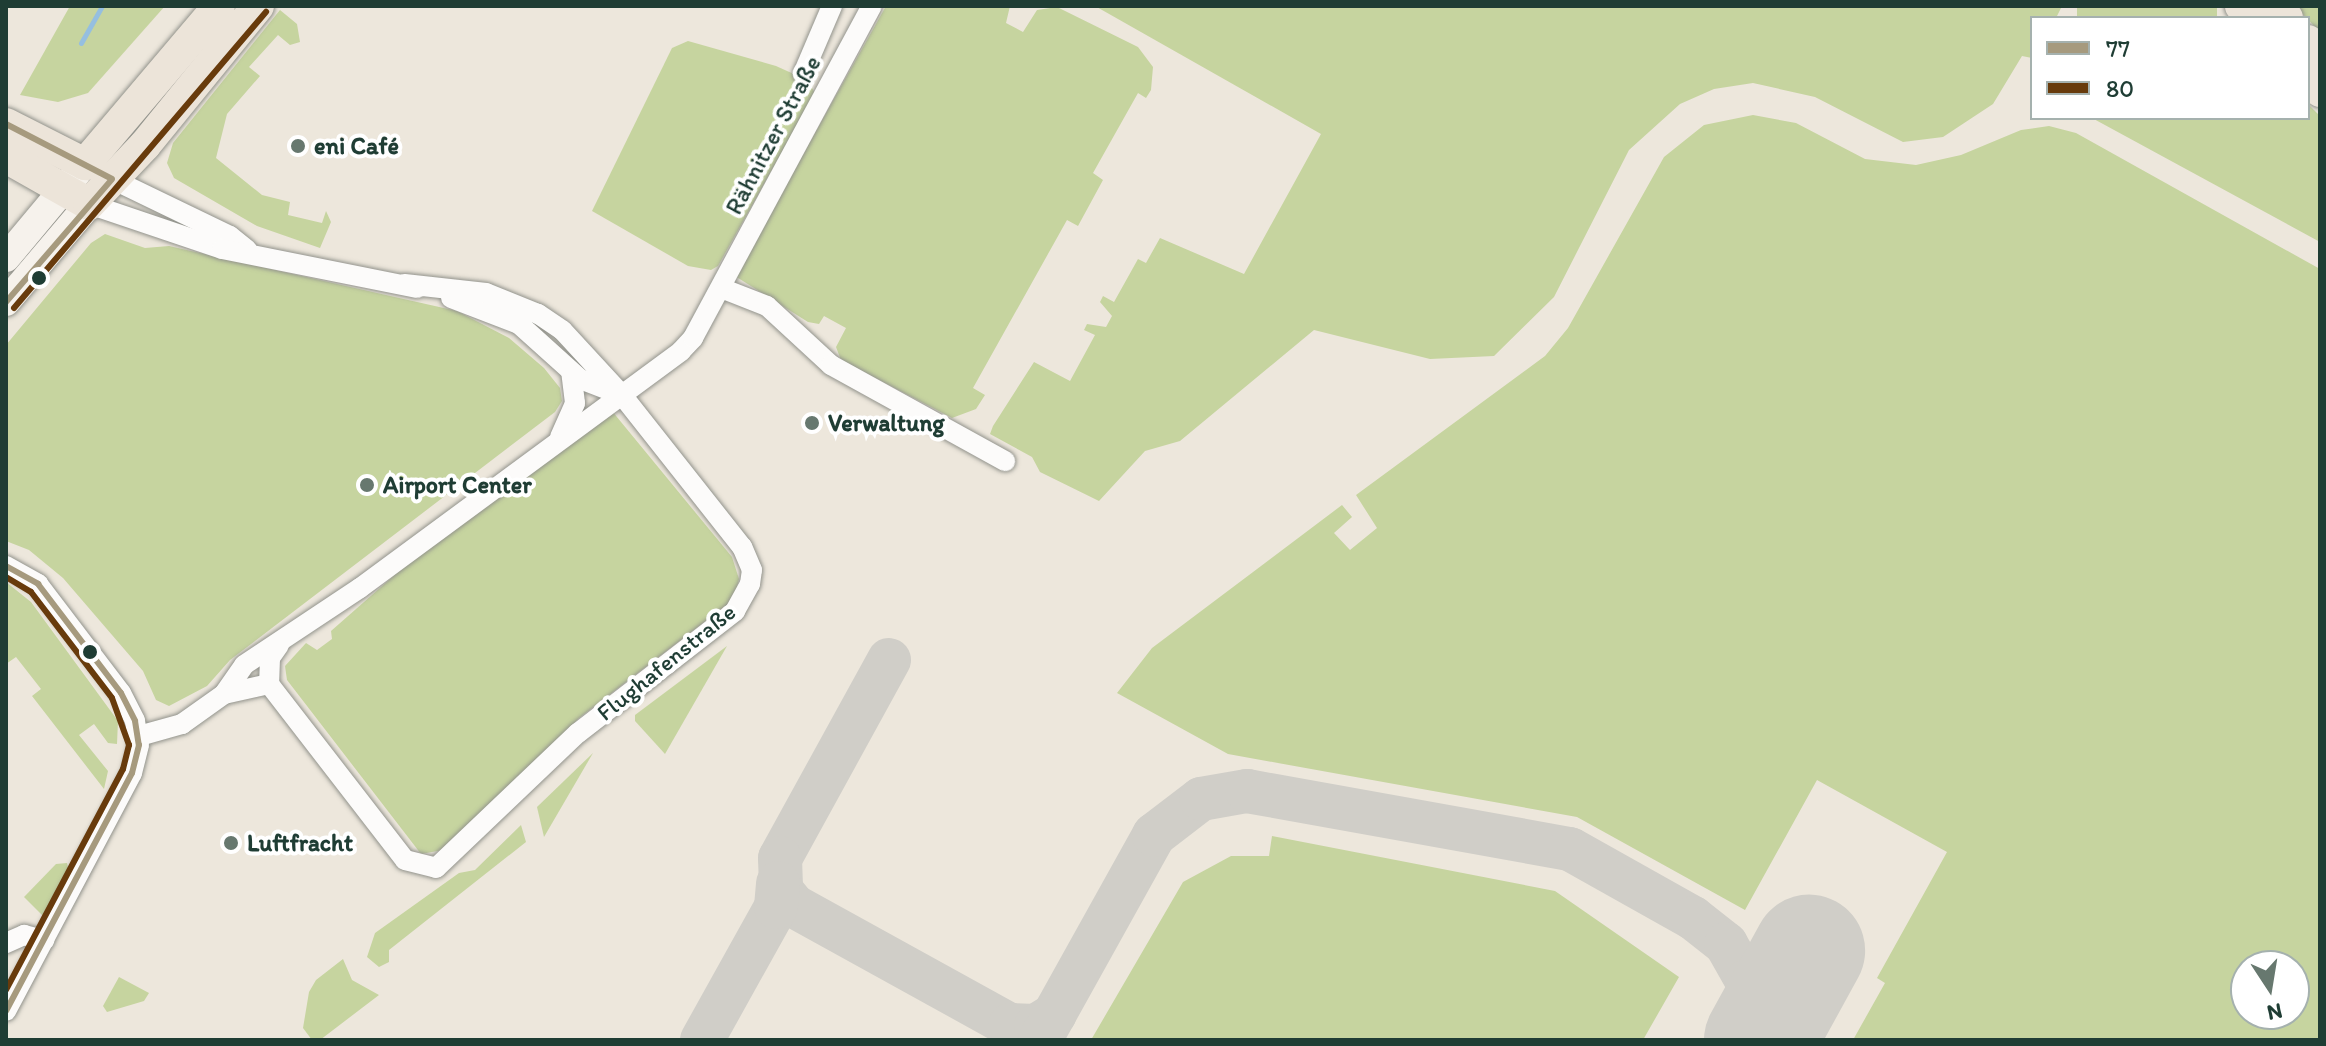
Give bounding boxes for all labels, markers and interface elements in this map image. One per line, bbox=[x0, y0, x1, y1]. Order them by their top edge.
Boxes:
legend bbox=[2030, 16, 2310, 120]
text: 77 bbox=[2106, 34, 2130, 63]
street label: Rähnitzer Straße bbox=[719, 51, 827, 219]
text: 80 bbox=[2106, 74, 2134, 103]
place label: eni Café bbox=[314, 132, 398, 160]
marker: eni Café bbox=[289, 137, 307, 155]
unlabelled marker bbox=[31, 270, 47, 286]
place label: Verwaltung bbox=[828, 409, 945, 437]
marker: Verwaltung bbox=[803, 414, 821, 432]
place label: Airport Center bbox=[383, 471, 532, 499]
marker: Airport Center bbox=[358, 476, 376, 494]
street label: Flughafenstraße bbox=[591, 597, 741, 727]
unlabelled marker bbox=[82, 644, 98, 660]
place label: Luftfracht bbox=[247, 829, 353, 857]
marker: Luftfracht bbox=[222, 834, 240, 852]
north arrow bbox=[2230, 950, 2310, 1030]
text: N bbox=[2265, 997, 2285, 1027]

